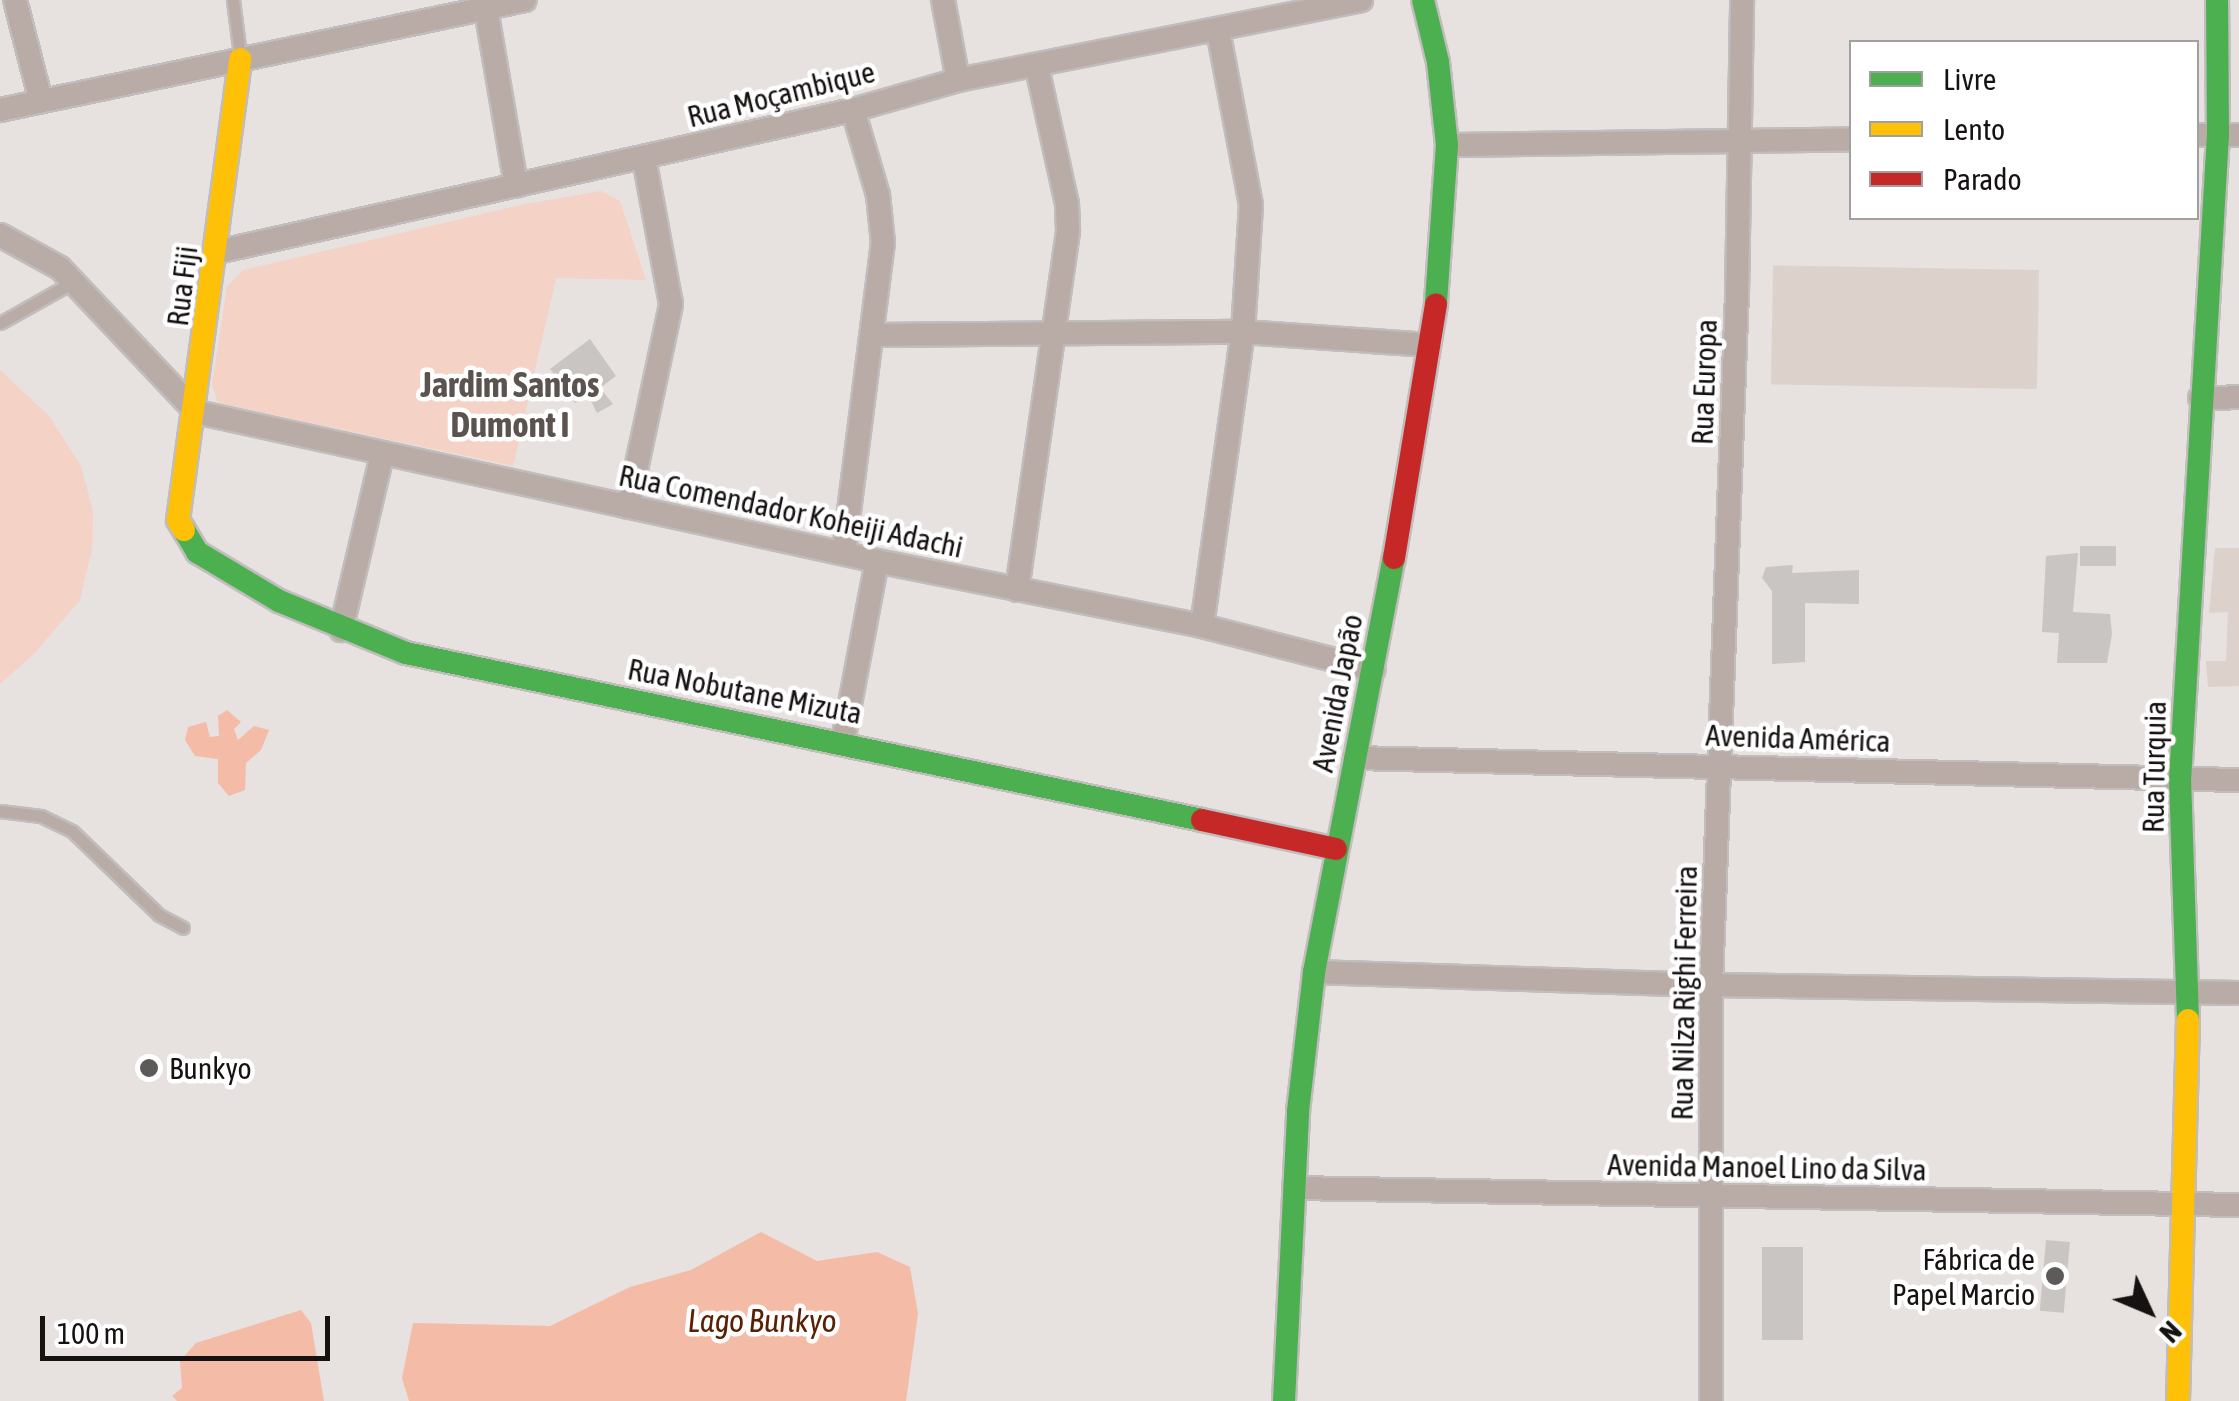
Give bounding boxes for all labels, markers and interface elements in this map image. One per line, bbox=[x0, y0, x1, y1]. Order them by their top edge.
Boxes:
legend bbox=[1849, 40, 2199, 220]
street label: Rua Moçambique bbox=[684, 53, 878, 135]
text: Livre bbox=[1943, 62, 1996, 96]
text: Lento bbox=[1943, 112, 2005, 146]
text: Parado bbox=[1943, 162, 2022, 196]
street label: Rua Fiji bbox=[159, 244, 205, 328]
street label: Rua Europa bbox=[1684, 318, 1724, 446]
district label: Jardim Santos Dumont I bbox=[421, 363, 599, 445]
street label: Rua Comendador Koheiji Adachi bbox=[616, 457, 966, 565]
street label: Avenida Japão bbox=[1304, 611, 1370, 775]
street label: Rua Nobutane Mizuta bbox=[625, 651, 865, 731]
street label: Rua Turquia bbox=[2135, 701, 2173, 833]
street label: Avenida América bbox=[1705, 717, 1891, 759]
street label: Rua Nilza Righi Ferreira bbox=[1664, 865, 1704, 1121]
place label: Bunkyo bbox=[169, 1050, 252, 1086]
marker: Bunkyo bbox=[138, 1057, 160, 1079]
street label: Avenida Manoel Lino da Silva bbox=[1607, 1146, 1927, 1188]
place label: Fábrica de Papel Marcio bbox=[1892, 1241, 2035, 1312]
north arrow bbox=[2099, 1261, 2199, 1361]
marker: Fábrica de Papel Marcio bbox=[2044, 1265, 2066, 1287]
scale bar bbox=[45, 1296, 335, 1358]
water label: Lago Bunkyo bbox=[687, 1302, 837, 1340]
text: N bbox=[2153, 1315, 2188, 1349]
text: 100 m bbox=[57, 1316, 125, 1350]

